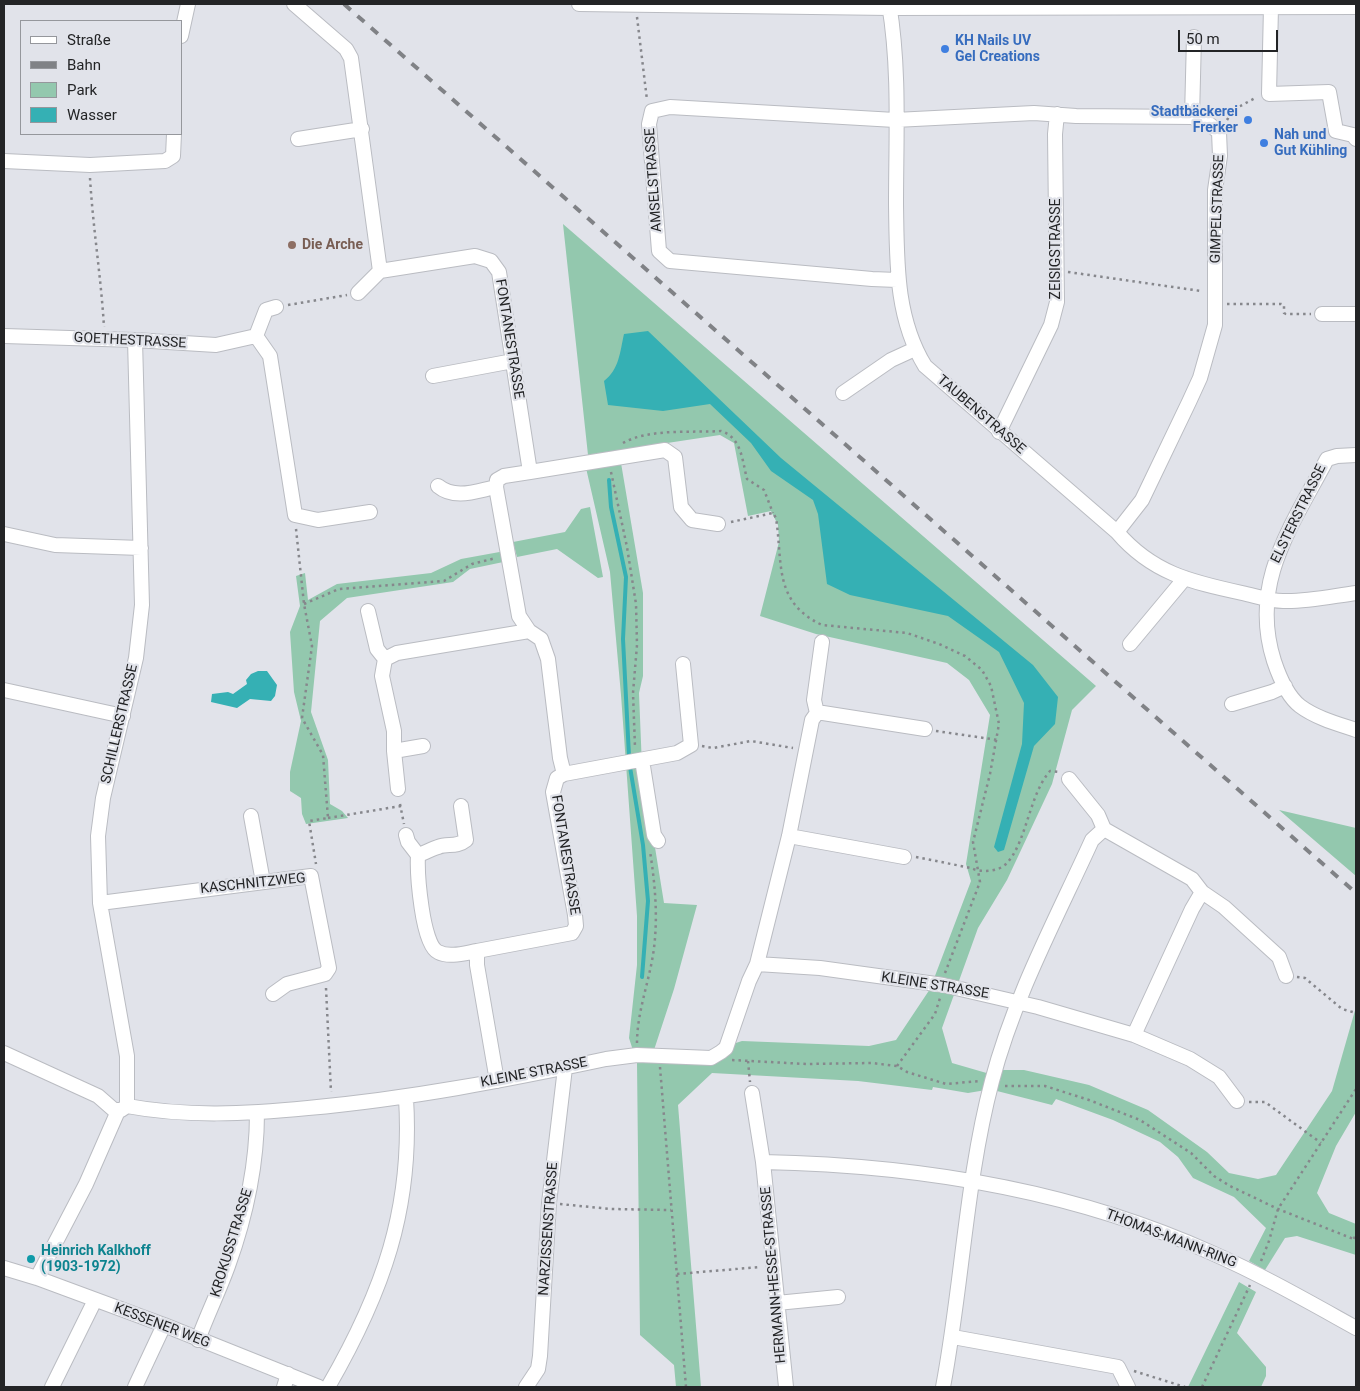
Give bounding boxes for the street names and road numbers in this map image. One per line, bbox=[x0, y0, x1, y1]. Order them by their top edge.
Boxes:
street label: AMSELSTRASSE bbox=[642, 127, 666, 233]
street label: GIMPELSTRASSE bbox=[1208, 154, 1228, 264]
street label: ZEISIGSTRASSE bbox=[1048, 199, 1064, 299]
street label: FONTANESTRASSE bbox=[491, 278, 527, 400]
street label: GOETHESTRASSE bbox=[73, 330, 187, 352]
street label: TAUBENSTRASSE bbox=[933, 372, 1029, 458]
street label: ELSTERSTRASSE bbox=[1268, 462, 1330, 566]
street label: SCHILLERSTRASSE bbox=[98, 663, 142, 785]
street label: FONTANESTRASSE bbox=[547, 794, 583, 916]
street label: KASCHNITZWEG bbox=[200, 870, 306, 898]
street label: KLEINE STRASSE bbox=[880, 969, 990, 1003]
street label: KLEINE STRASSE bbox=[479, 1054, 589, 1092]
street label: NARZISSENSTRASSE bbox=[536, 1162, 562, 1296]
street label: HERMANN-HESSE-STRASSE bbox=[758, 1186, 790, 1364]
street label: KROKUSSTRASSE bbox=[208, 1187, 256, 1299]
street label: THOMAS-MANN-RING bbox=[1103, 1206, 1239, 1272]
street label: KESSENER WEG bbox=[112, 1300, 212, 1352]

